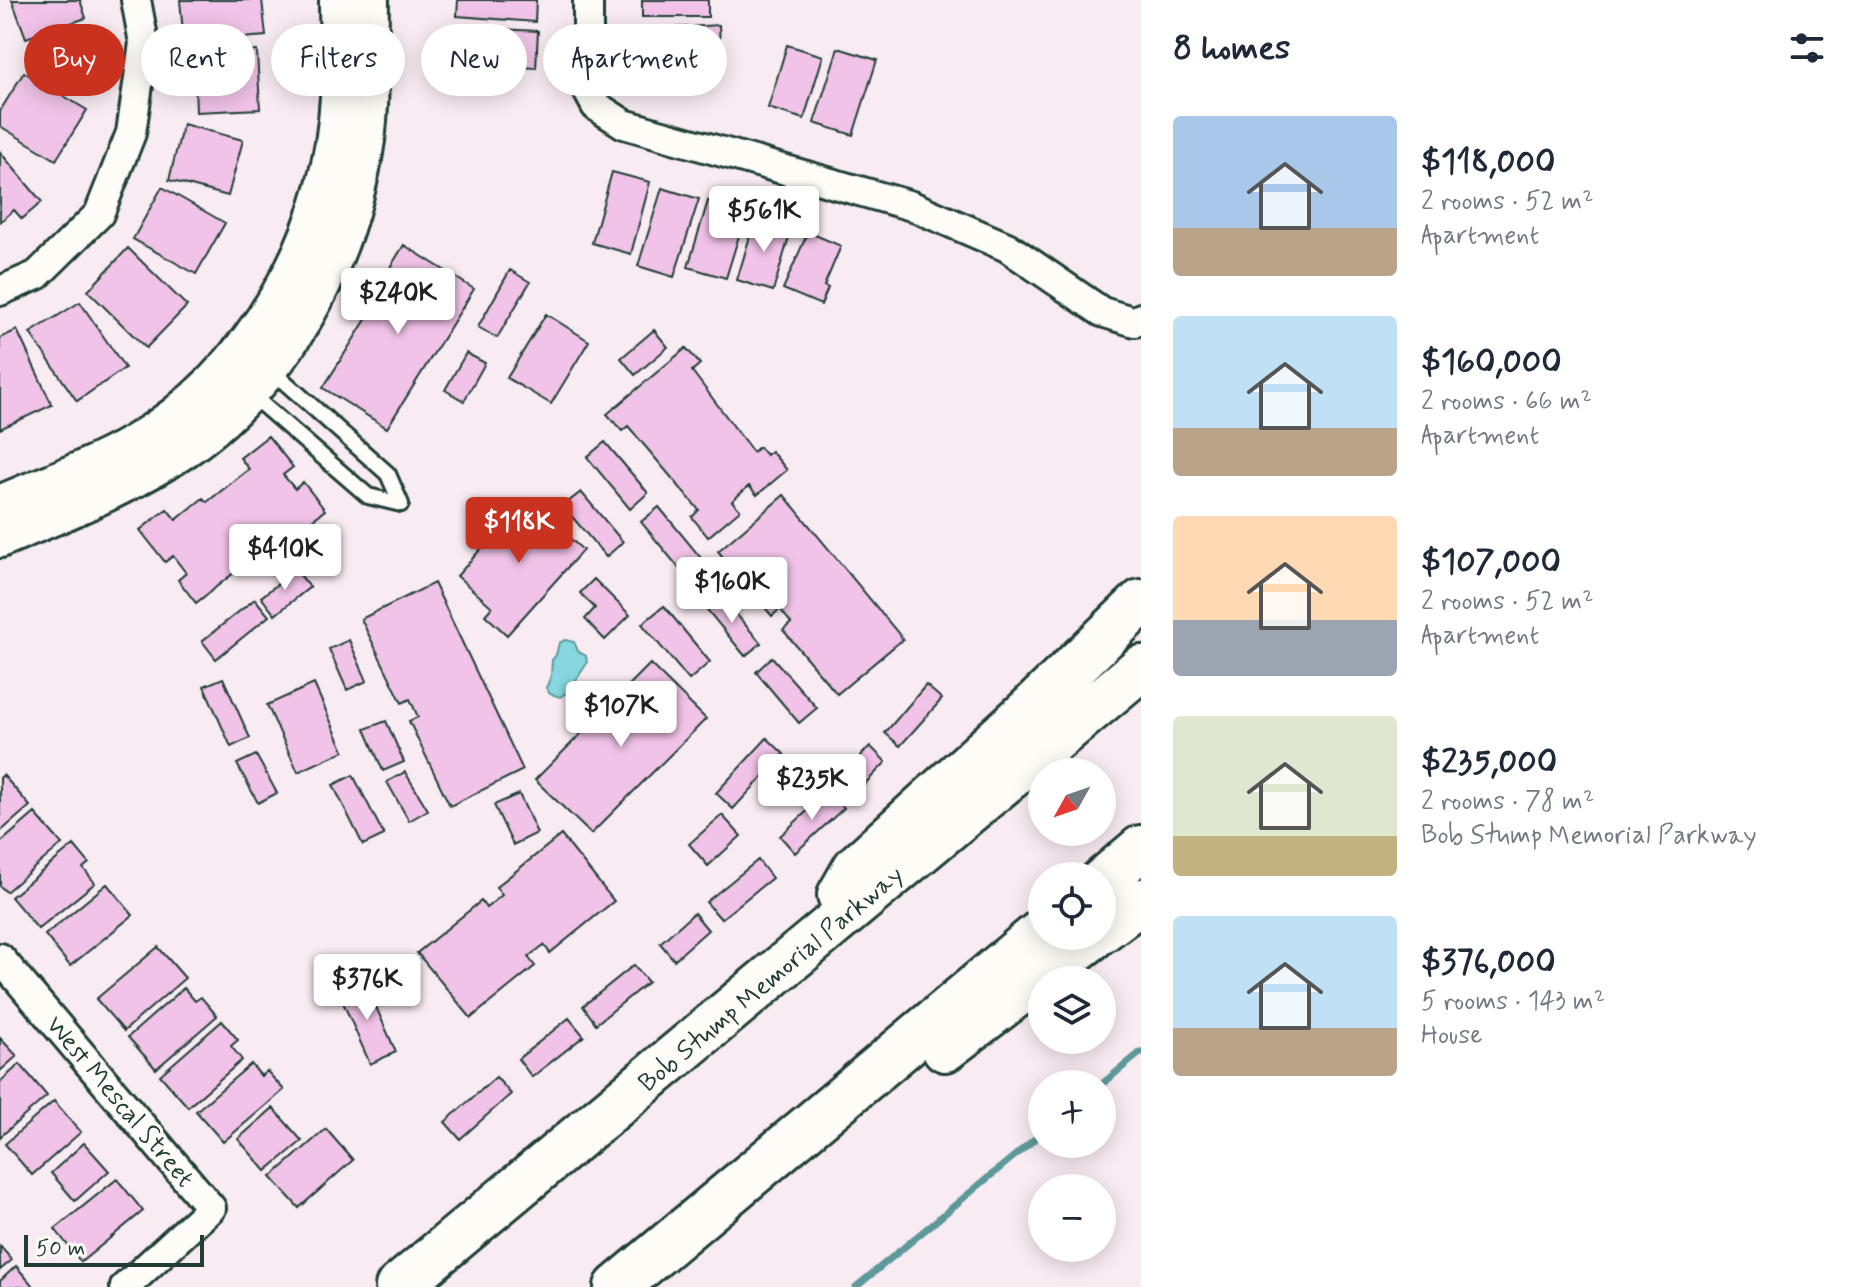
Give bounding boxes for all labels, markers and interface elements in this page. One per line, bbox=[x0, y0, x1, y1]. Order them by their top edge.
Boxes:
chip: Buy bbox=[24, 24, 125, 96]
chip: Rent bbox=[141, 24, 255, 96]
chip: Filters bbox=[271, 24, 405, 96]
chip: New bbox=[421, 24, 527, 96]
chip: Apartment bbox=[543, 24, 727, 96]
text: 8 homes bbox=[1173, 26, 1290, 71]
icon: filters bbox=[1785, 26, 1829, 70]
text: $118,000 bbox=[1421, 140, 1555, 185]
icon: home bbox=[1237, 148, 1333, 244]
text: 2 rooms · 52 m² bbox=[1421, 185, 1593, 219]
pin: $561K bbox=[708, 186, 820, 254]
text: $561K bbox=[727, 195, 801, 229]
text: Apartment bbox=[1421, 219, 1539, 253]
pin: $240K bbox=[342, 268, 454, 336]
text: $240K bbox=[359, 277, 437, 311]
text: $160,000 bbox=[1421, 340, 1562, 385]
icon: home bbox=[1237, 348, 1333, 444]
text: 2 rooms · 66 m² bbox=[1421, 385, 1592, 419]
text: Apartment bbox=[1421, 419, 1539, 453]
pin: $118K bbox=[463, 497, 575, 565]
text: $118K bbox=[484, 506, 554, 540]
pin: $410K bbox=[229, 524, 341, 592]
text: $410K bbox=[247, 533, 323, 567]
text: $107,000 bbox=[1421, 540, 1561, 585]
icon: home bbox=[1237, 548, 1333, 644]
pin: $160K bbox=[676, 557, 788, 625]
text: $160K bbox=[694, 566, 770, 600]
text: 2 rooms · 52 m² bbox=[1421, 585, 1593, 619]
text: Apartment bbox=[1421, 619, 1539, 653]
pin: $107K bbox=[565, 681, 677, 749]
text: $107K bbox=[584, 690, 658, 724]
text: $235,000 bbox=[1421, 740, 1557, 785]
icon: home bbox=[1237, 748, 1333, 844]
pin: $235K bbox=[756, 754, 868, 822]
north arrow bbox=[1028, 758, 1116, 846]
map controls bbox=[1028, 758, 1116, 1262]
text: $235K bbox=[776, 763, 848, 797]
text: 2 rooms · 78 m² bbox=[1421, 785, 1594, 819]
text: Bob Stump Memorial Parkway bbox=[1421, 819, 1757, 853]
street label: Bob Stump Memorial Parkway bbox=[632, 859, 911, 1100]
button: locate bbox=[1028, 862, 1116, 950]
text: $376,000 bbox=[1421, 940, 1556, 985]
icon: home bbox=[1237, 948, 1333, 1044]
pin: $376K bbox=[311, 954, 423, 1022]
text: $376K bbox=[332, 963, 402, 997]
button: layers bbox=[1028, 966, 1116, 1054]
text: 5 rooms · 143 m² bbox=[1421, 985, 1605, 1019]
street label: West Mescal Street bbox=[38, 1009, 201, 1195]
text: House bbox=[1421, 1019, 1482, 1053]
button: + bbox=[1028, 1070, 1116, 1158]
button: − bbox=[1028, 1174, 1116, 1262]
scale bar bbox=[24, 1231, 204, 1267]
text: 50 m bbox=[36, 1235, 85, 1263]

